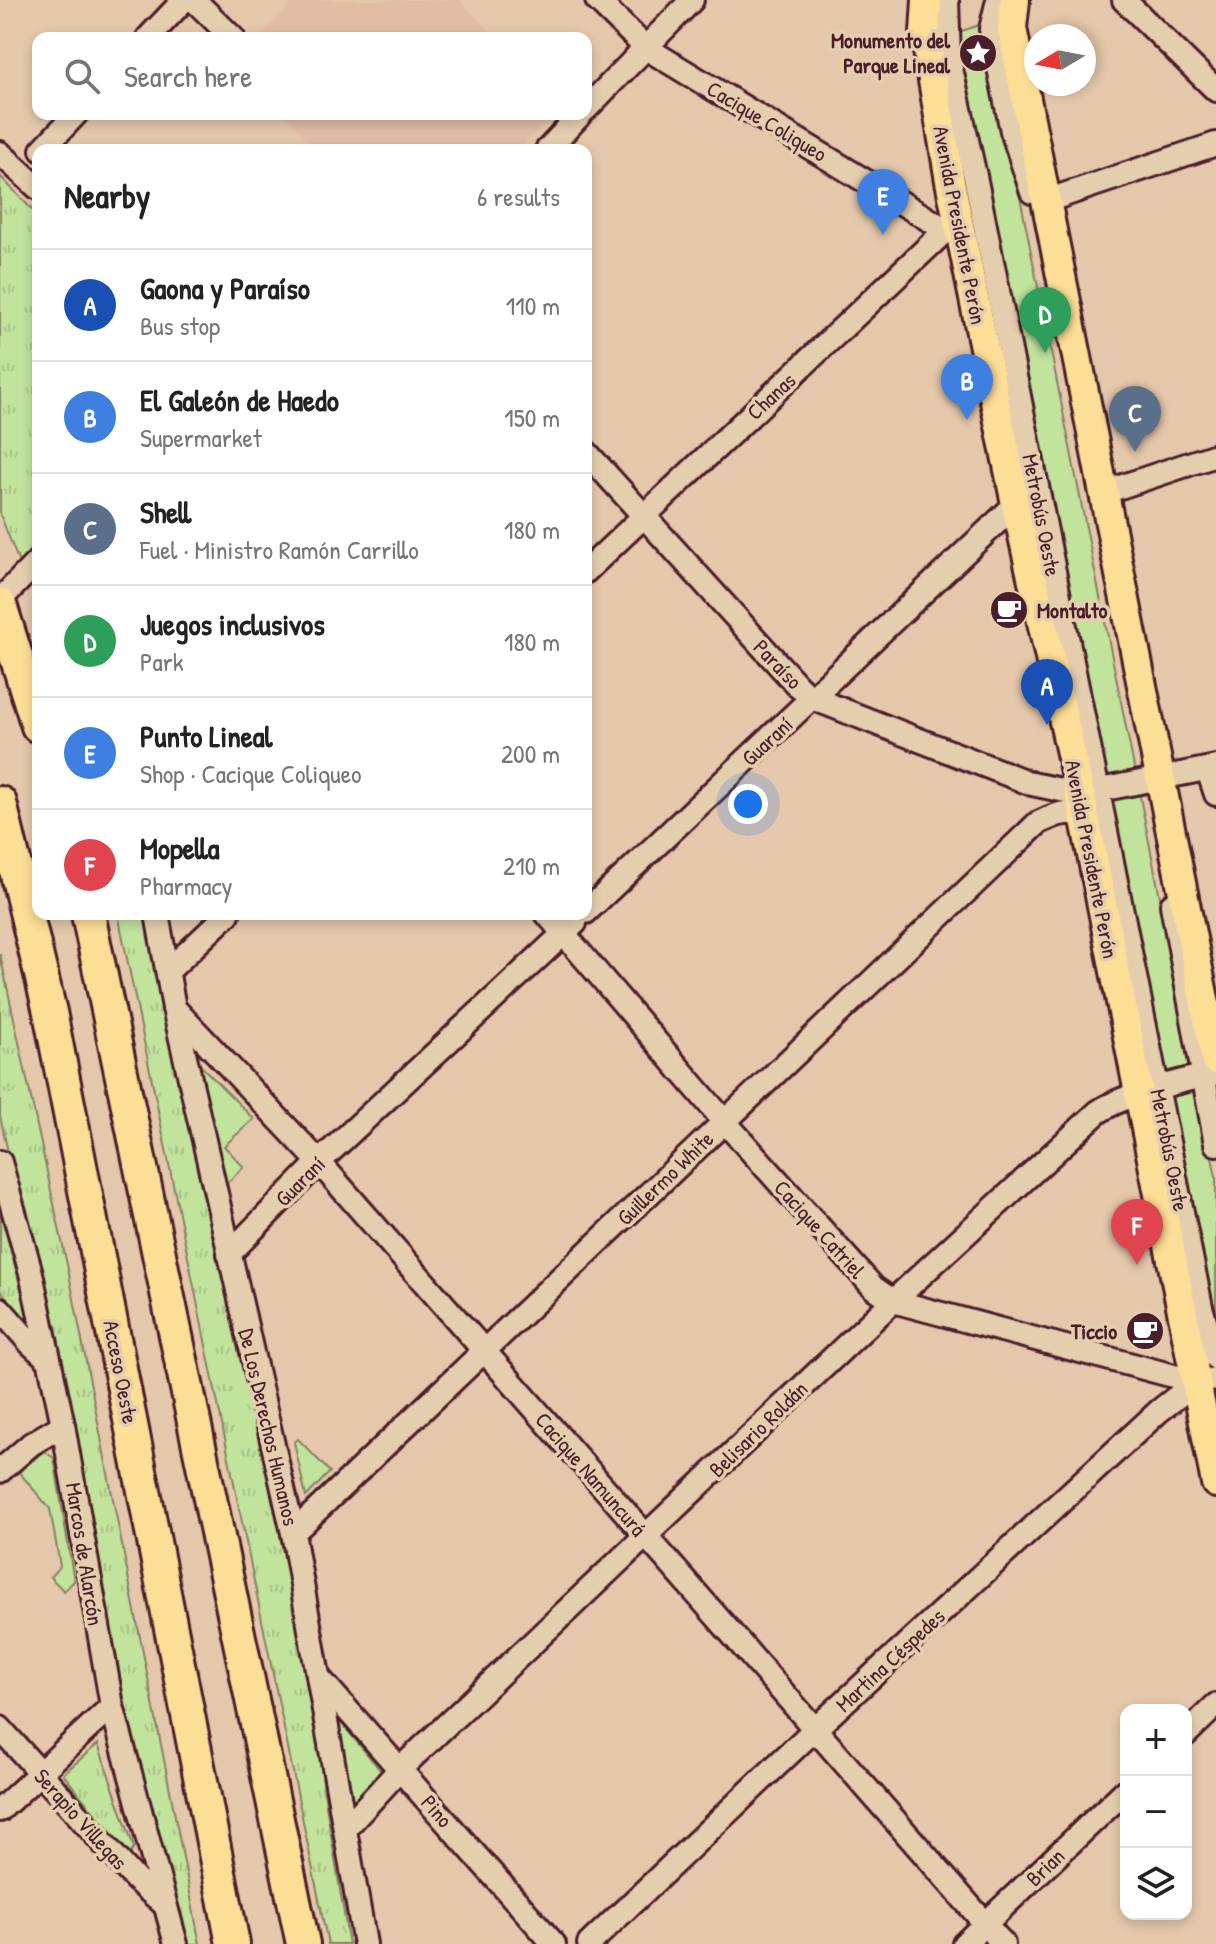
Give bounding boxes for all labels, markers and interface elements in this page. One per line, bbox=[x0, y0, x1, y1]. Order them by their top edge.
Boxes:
north arrow bbox=[1024, 24, 1096, 96]
place label: Monumento del Parque Lineal bbox=[831, 25, 951, 81]
search box bbox=[32, 32, 592, 120]
place icon: Monumento del Parque Lineal bbox=[957, 32, 999, 74]
icon: search bbox=[60, 54, 104, 98]
text: Search here bbox=[124, 56, 252, 96]
street label: Cacique Coliqueo bbox=[701, 73, 833, 169]
street label: Avenida Presidente Perón bbox=[926, 123, 994, 327]
pin: E bbox=[857, 169, 909, 235]
text: Nearby bbox=[64, 173, 150, 219]
text: 6 results bbox=[477, 179, 560, 214]
text: Gaona y Paraíso bbox=[140, 268, 310, 308]
pin: D bbox=[1019, 287, 1071, 353]
text: A bbox=[84, 288, 96, 323]
text: 110 m bbox=[506, 288, 560, 323]
text: Bus stop bbox=[140, 308, 220, 343]
pin: B bbox=[941, 354, 993, 420]
street label: Chanas bbox=[740, 366, 802, 426]
text: El Galeón de Haedo bbox=[140, 380, 339, 420]
pin: C bbox=[1109, 386, 1161, 452]
text: B bbox=[83, 400, 97, 435]
text: 150 m bbox=[504, 400, 560, 435]
text: Supermarket bbox=[140, 420, 262, 455]
street label: Metrobús Oeste bbox=[1015, 451, 1069, 579]
text: Shell bbox=[140, 492, 191, 532]
text: C bbox=[83, 512, 97, 547]
text: 180 m bbox=[504, 512, 560, 547]
text: Fuel · Ministro Ramón Carrillo bbox=[140, 532, 419, 567]
cafe icon: Montalto bbox=[988, 589, 1030, 631]
place label: Montalto bbox=[1037, 595, 1108, 625]
text: Juegos inclusivos bbox=[140, 604, 325, 644]
text: D bbox=[84, 624, 96, 659]
text: 180 m bbox=[504, 624, 560, 659]
street label: Paraíso bbox=[747, 633, 809, 696]
text: Park bbox=[140, 644, 184, 679]
pin: A bbox=[1021, 659, 1073, 725]
street label: Guaraní bbox=[735, 710, 799, 772]
text: Punto Lineal bbox=[140, 716, 272, 756]
text: E bbox=[84, 736, 96, 771]
text: 200 m bbox=[501, 736, 560, 771]
text: Shop · Cacique Coliqueo bbox=[140, 756, 361, 791]
street label: Avenida Presidente Perón bbox=[1058, 757, 1126, 961]
your location bbox=[728, 784, 768, 824]
text: Mopella bbox=[140, 828, 219, 868]
text: F bbox=[85, 848, 95, 883]
text: 210 m bbox=[503, 848, 560, 883]
text: Pharmacy bbox=[140, 868, 233, 903]
street label: Metrobús Oeste bbox=[1143, 1086, 1197, 1214]
street label: Guillermo White bbox=[610, 1124, 720, 1232]
street label: Guaraní bbox=[268, 1149, 332, 1213]
street label: Cacique Catriel bbox=[768, 1173, 872, 1285]
pin: F bbox=[1111, 1199, 1163, 1265]
cafe icon: Ticcio bbox=[1124, 1310, 1166, 1352]
place label: Ticcio bbox=[1070, 1316, 1117, 1346]
street label: Acceso Oeste bbox=[96, 1318, 146, 1427]
street label: De Los Derechos Humanos bbox=[232, 1325, 306, 1529]
street label: Belisario Roldán bbox=[702, 1374, 814, 1484]
street label: Cacique Namuncurá bbox=[529, 1406, 654, 1543]
street label: Marcos de Alarcón bbox=[59, 1480, 111, 1628]
street label: Martina Céspedes bbox=[829, 1601, 951, 1719]
map controls bbox=[1120, 1704, 1192, 1920]
button: + bbox=[1120, 1704, 1192, 1776]
street label: Serapio Villegas bbox=[27, 1762, 135, 1876]
button: − bbox=[1120, 1776, 1192, 1848]
street label: Pino bbox=[414, 1788, 460, 1834]
street label: Brian bbox=[1019, 1841, 1071, 1893]
button: layers bbox=[1120, 1848, 1192, 1920]

